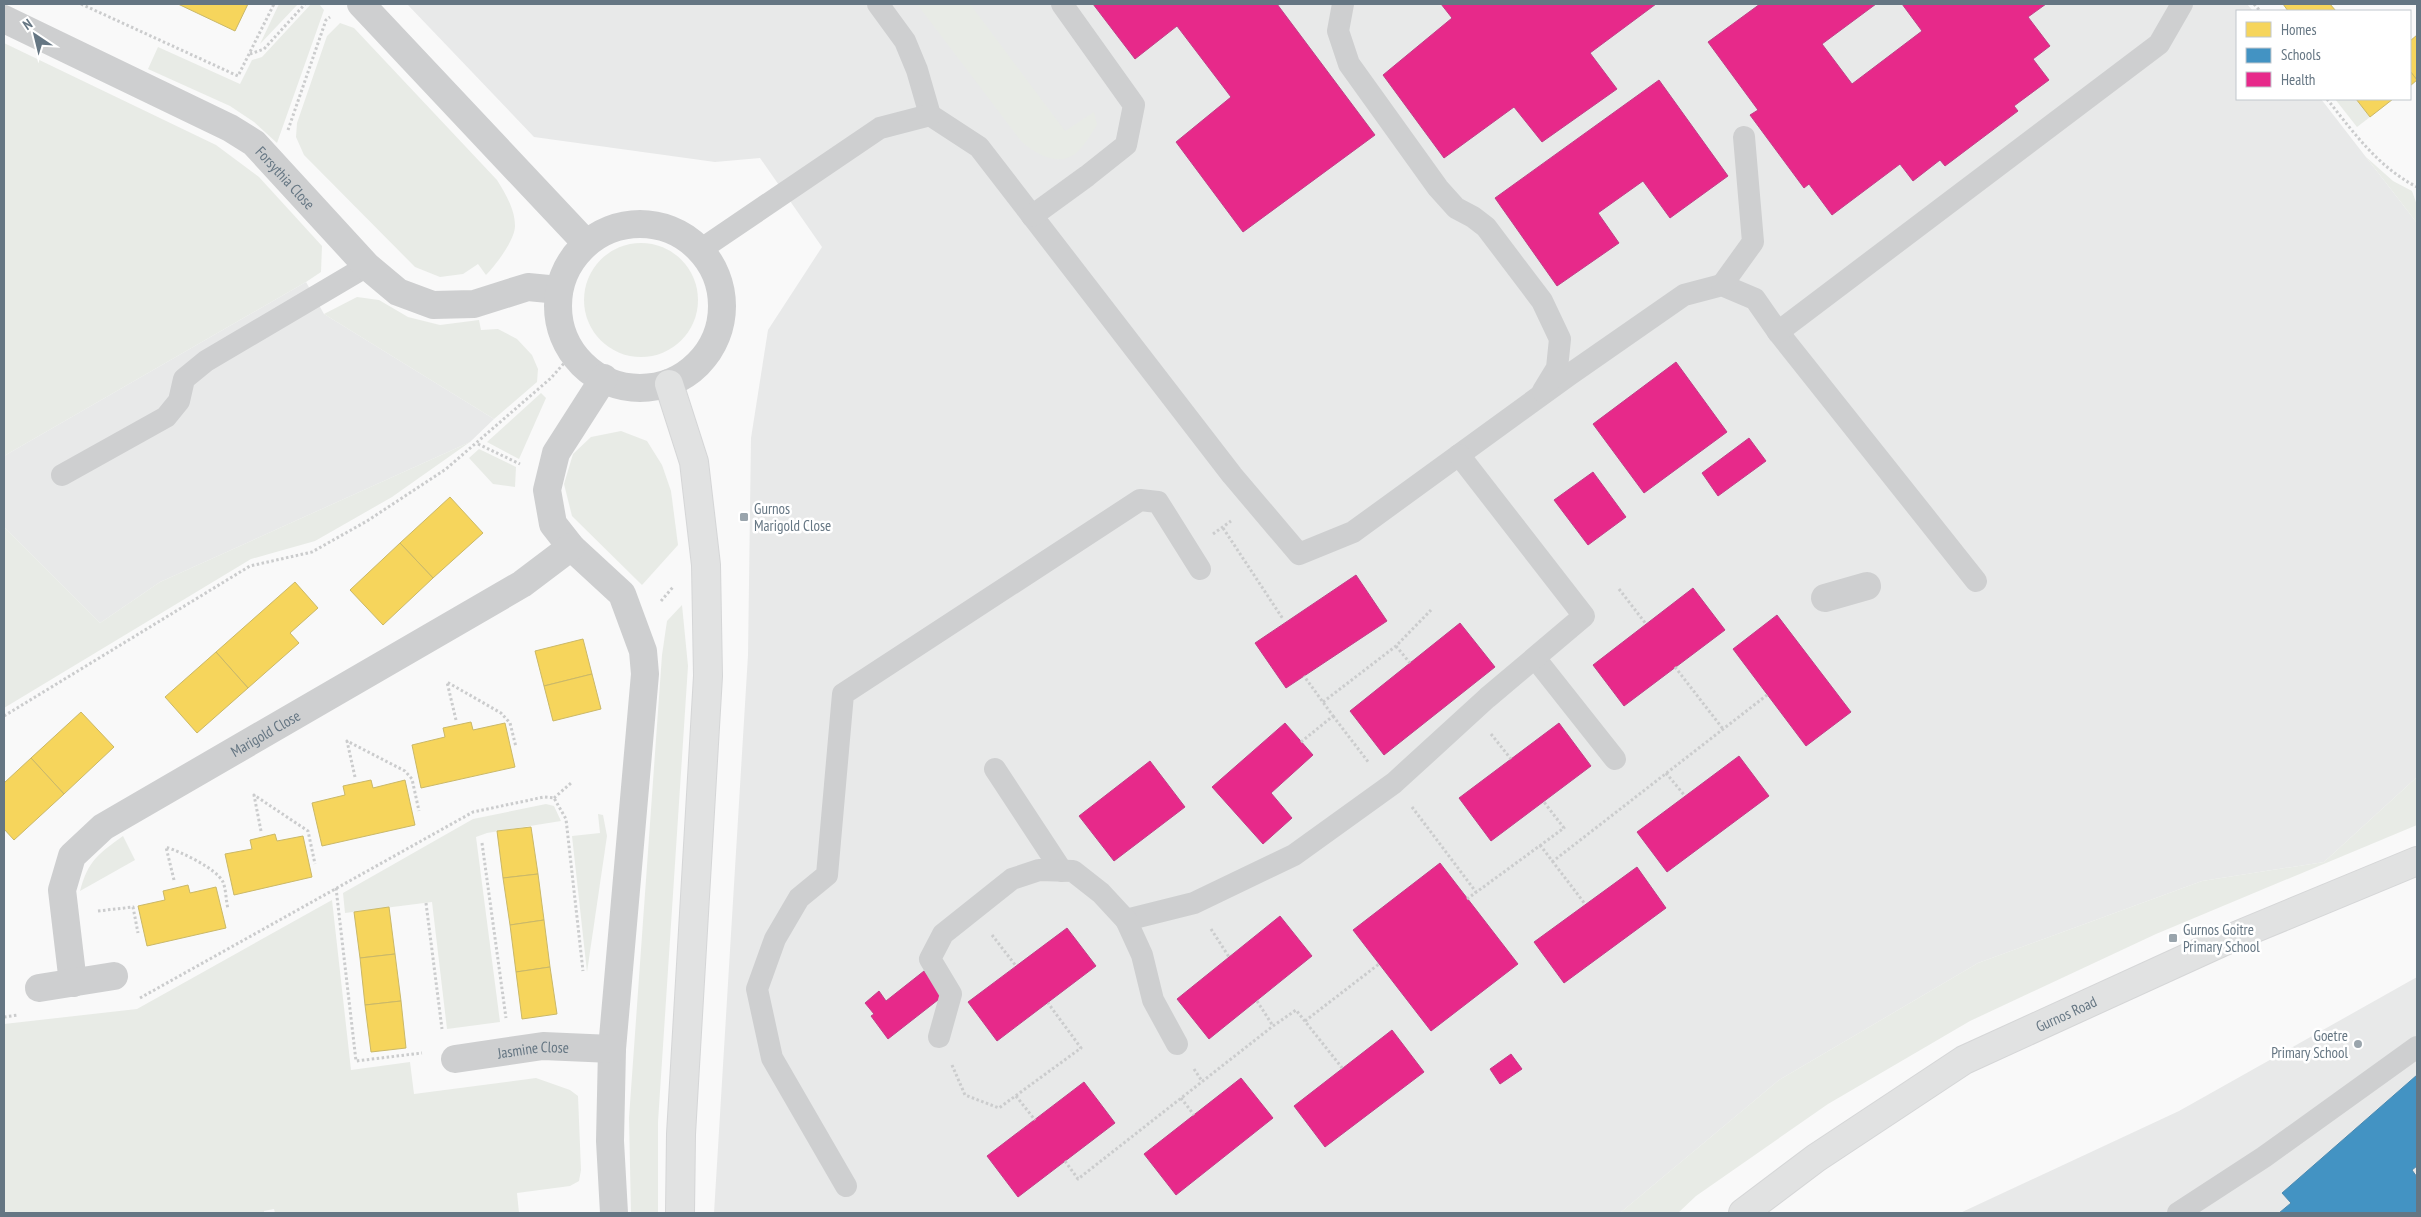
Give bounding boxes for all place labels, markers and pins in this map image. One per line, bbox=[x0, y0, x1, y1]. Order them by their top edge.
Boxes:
place label: Gurnos Marigold Close bbox=[754, 499, 831, 535]
marker: Gurnos Marigold Close bbox=[738, 511, 750, 523]
place label: Gurnos Goitre Primary School bbox=[2183, 920, 2260, 956]
marker: Gurnos Goitre Primary School bbox=[2167, 932, 2179, 944]
place label: Goetre Primary School bbox=[2271, 1026, 2348, 1062]
marker: Goetre Primary School bbox=[2352, 1038, 2364, 1050]

